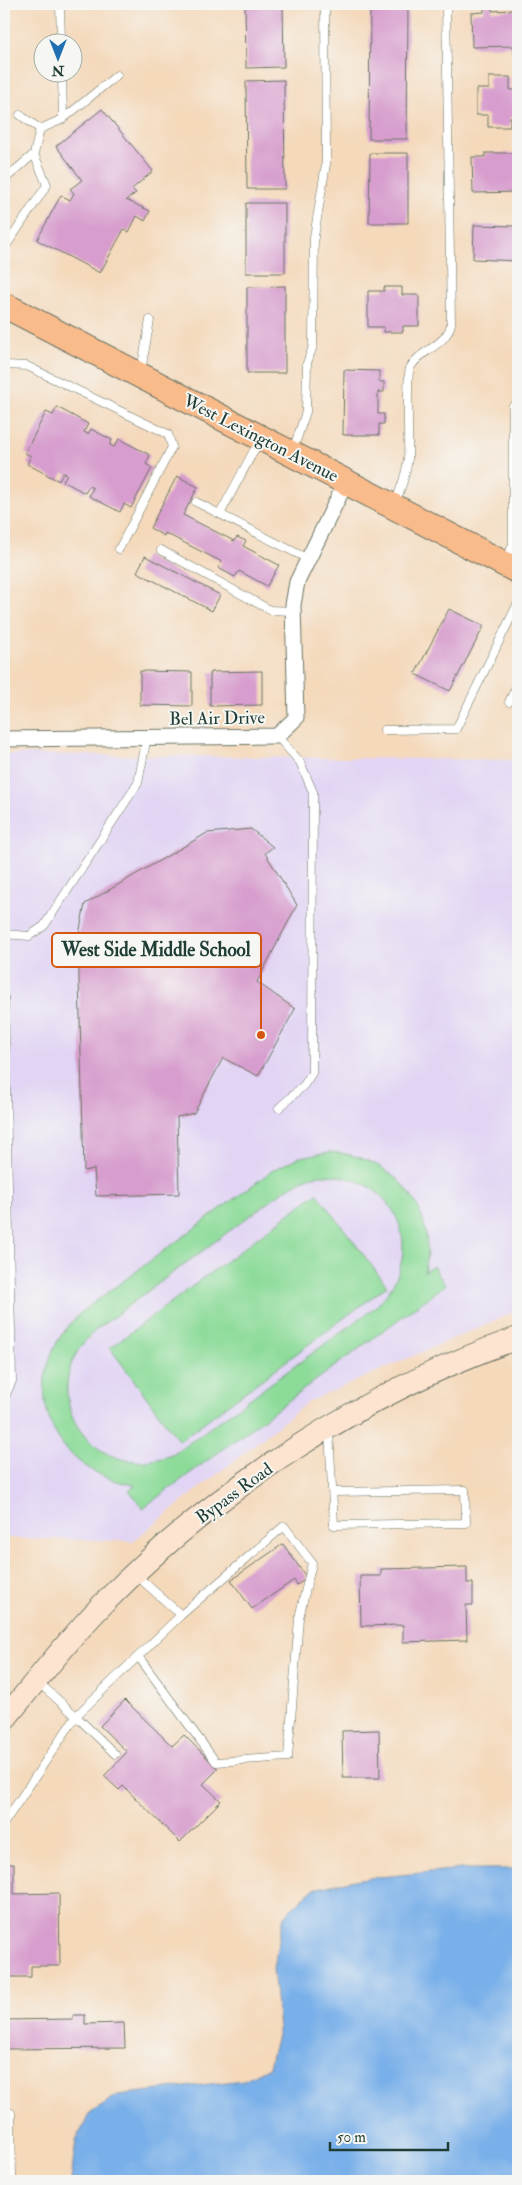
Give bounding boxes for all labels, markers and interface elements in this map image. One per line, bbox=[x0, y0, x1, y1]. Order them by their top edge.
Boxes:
north arrow bbox=[32, 32, 82, 82]
text: N bbox=[51, 62, 65, 79]
street label: West Lexington Avenue bbox=[178, 389, 343, 488]
street label: Bel Air Drive bbox=[169, 706, 266, 731]
callout: West Side Middle School bbox=[52, 933, 261, 967]
text: West Side Middle School bbox=[60, 938, 251, 962]
street label: Bypass Road bbox=[191, 1458, 278, 1529]
scale bar bbox=[330, 2120, 447, 2152]
text: 50 m bbox=[337, 2128, 366, 2147]

